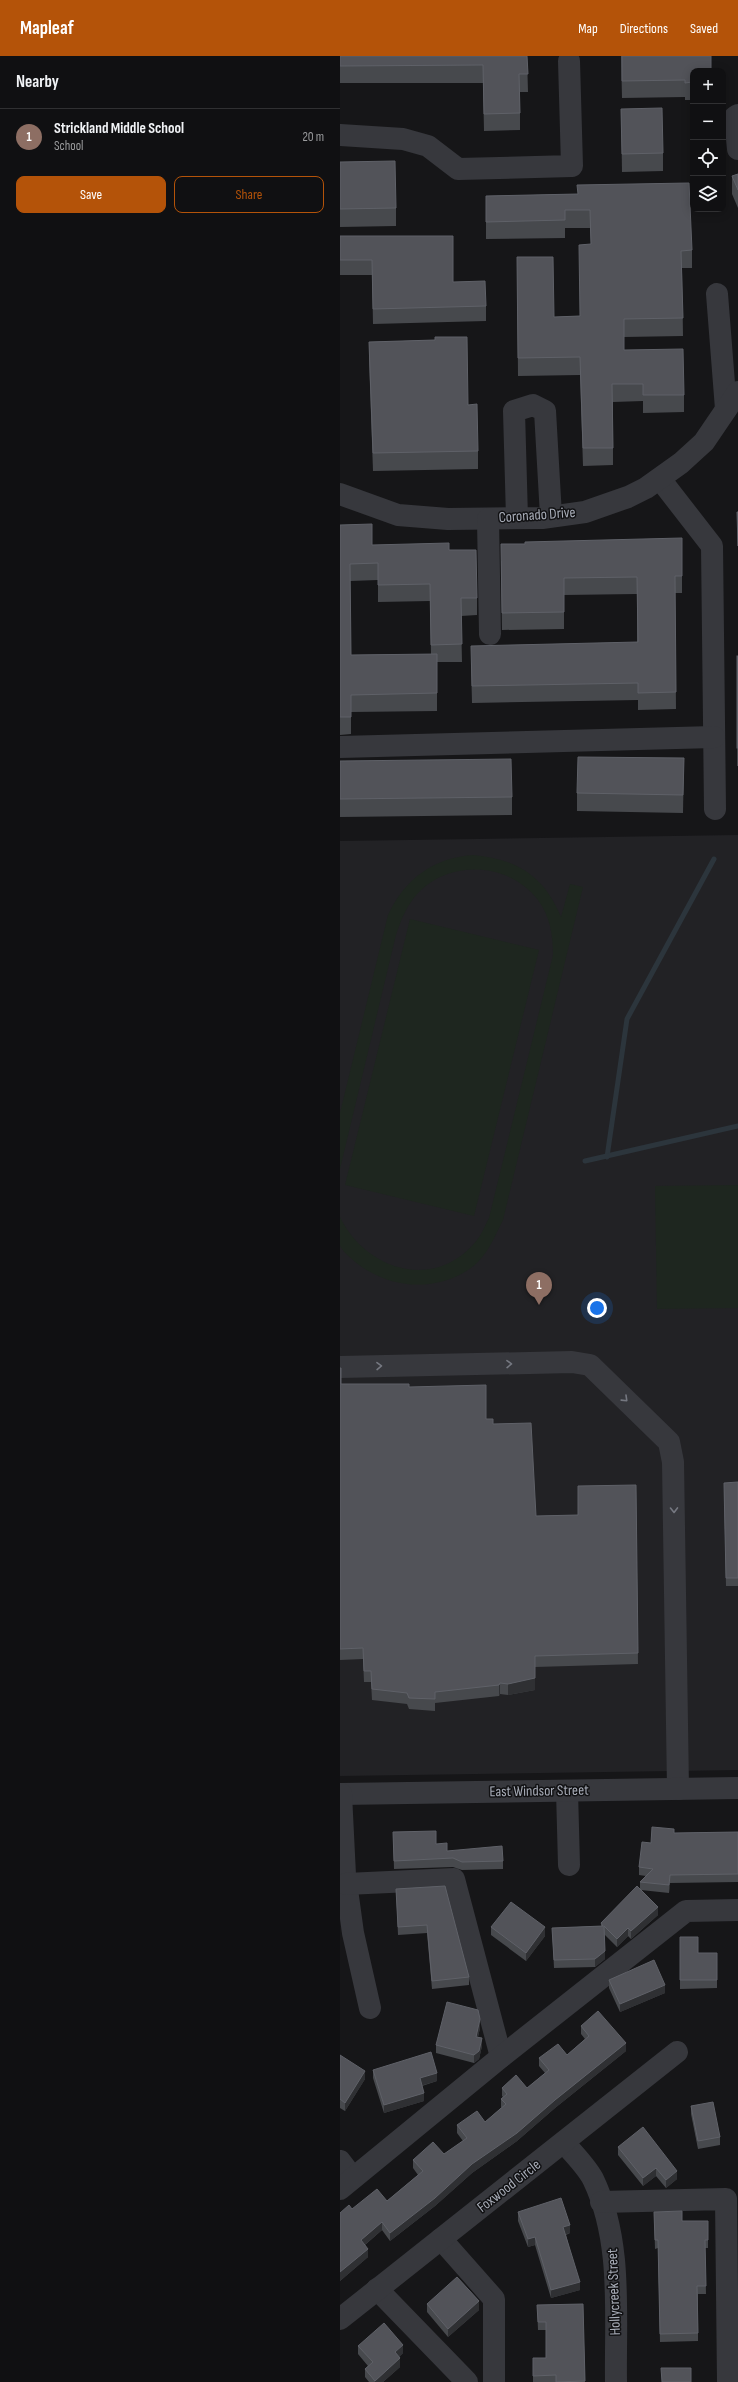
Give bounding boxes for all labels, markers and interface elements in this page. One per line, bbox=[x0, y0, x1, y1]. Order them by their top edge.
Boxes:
text: Mapleaf bbox=[20, 17, 74, 40]
text: Map bbox=[578, 20, 598, 37]
text: Directions bbox=[620, 20, 668, 37]
text: Saved bbox=[690, 20, 718, 37]
map controls bbox=[690, 68, 726, 212]
button: + bbox=[690, 68, 726, 104]
text: Nearby bbox=[16, 72, 59, 92]
button: − bbox=[690, 104, 726, 140]
text: Strickland Middle School bbox=[54, 119, 184, 138]
text: 1 bbox=[26, 129, 32, 145]
text: 20 m bbox=[302, 129, 324, 145]
text: School bbox=[54, 138, 84, 154]
button: locate bbox=[690, 140, 726, 176]
button: Save bbox=[16, 176, 166, 213]
button: Share bbox=[174, 176, 324, 213]
button: layers bbox=[690, 176, 726, 212]
street label: Coronado Drive bbox=[498, 503, 576, 527]
pin: 1 bbox=[526, 1272, 552, 1305]
your location bbox=[587, 1298, 607, 1318]
one-way arrow bbox=[506, 1360, 512, 1368]
one-way arrow bbox=[376, 1362, 382, 1370]
one-way arrow bbox=[620, 1394, 628, 1401]
one-way arrow bbox=[670, 1507, 678, 1513]
street label: East Windsor Street bbox=[489, 1781, 589, 1801]
street label: Foxwood Circle bbox=[473, 2155, 545, 2217]
street label: Hollycreek Street bbox=[603, 2248, 625, 2336]

